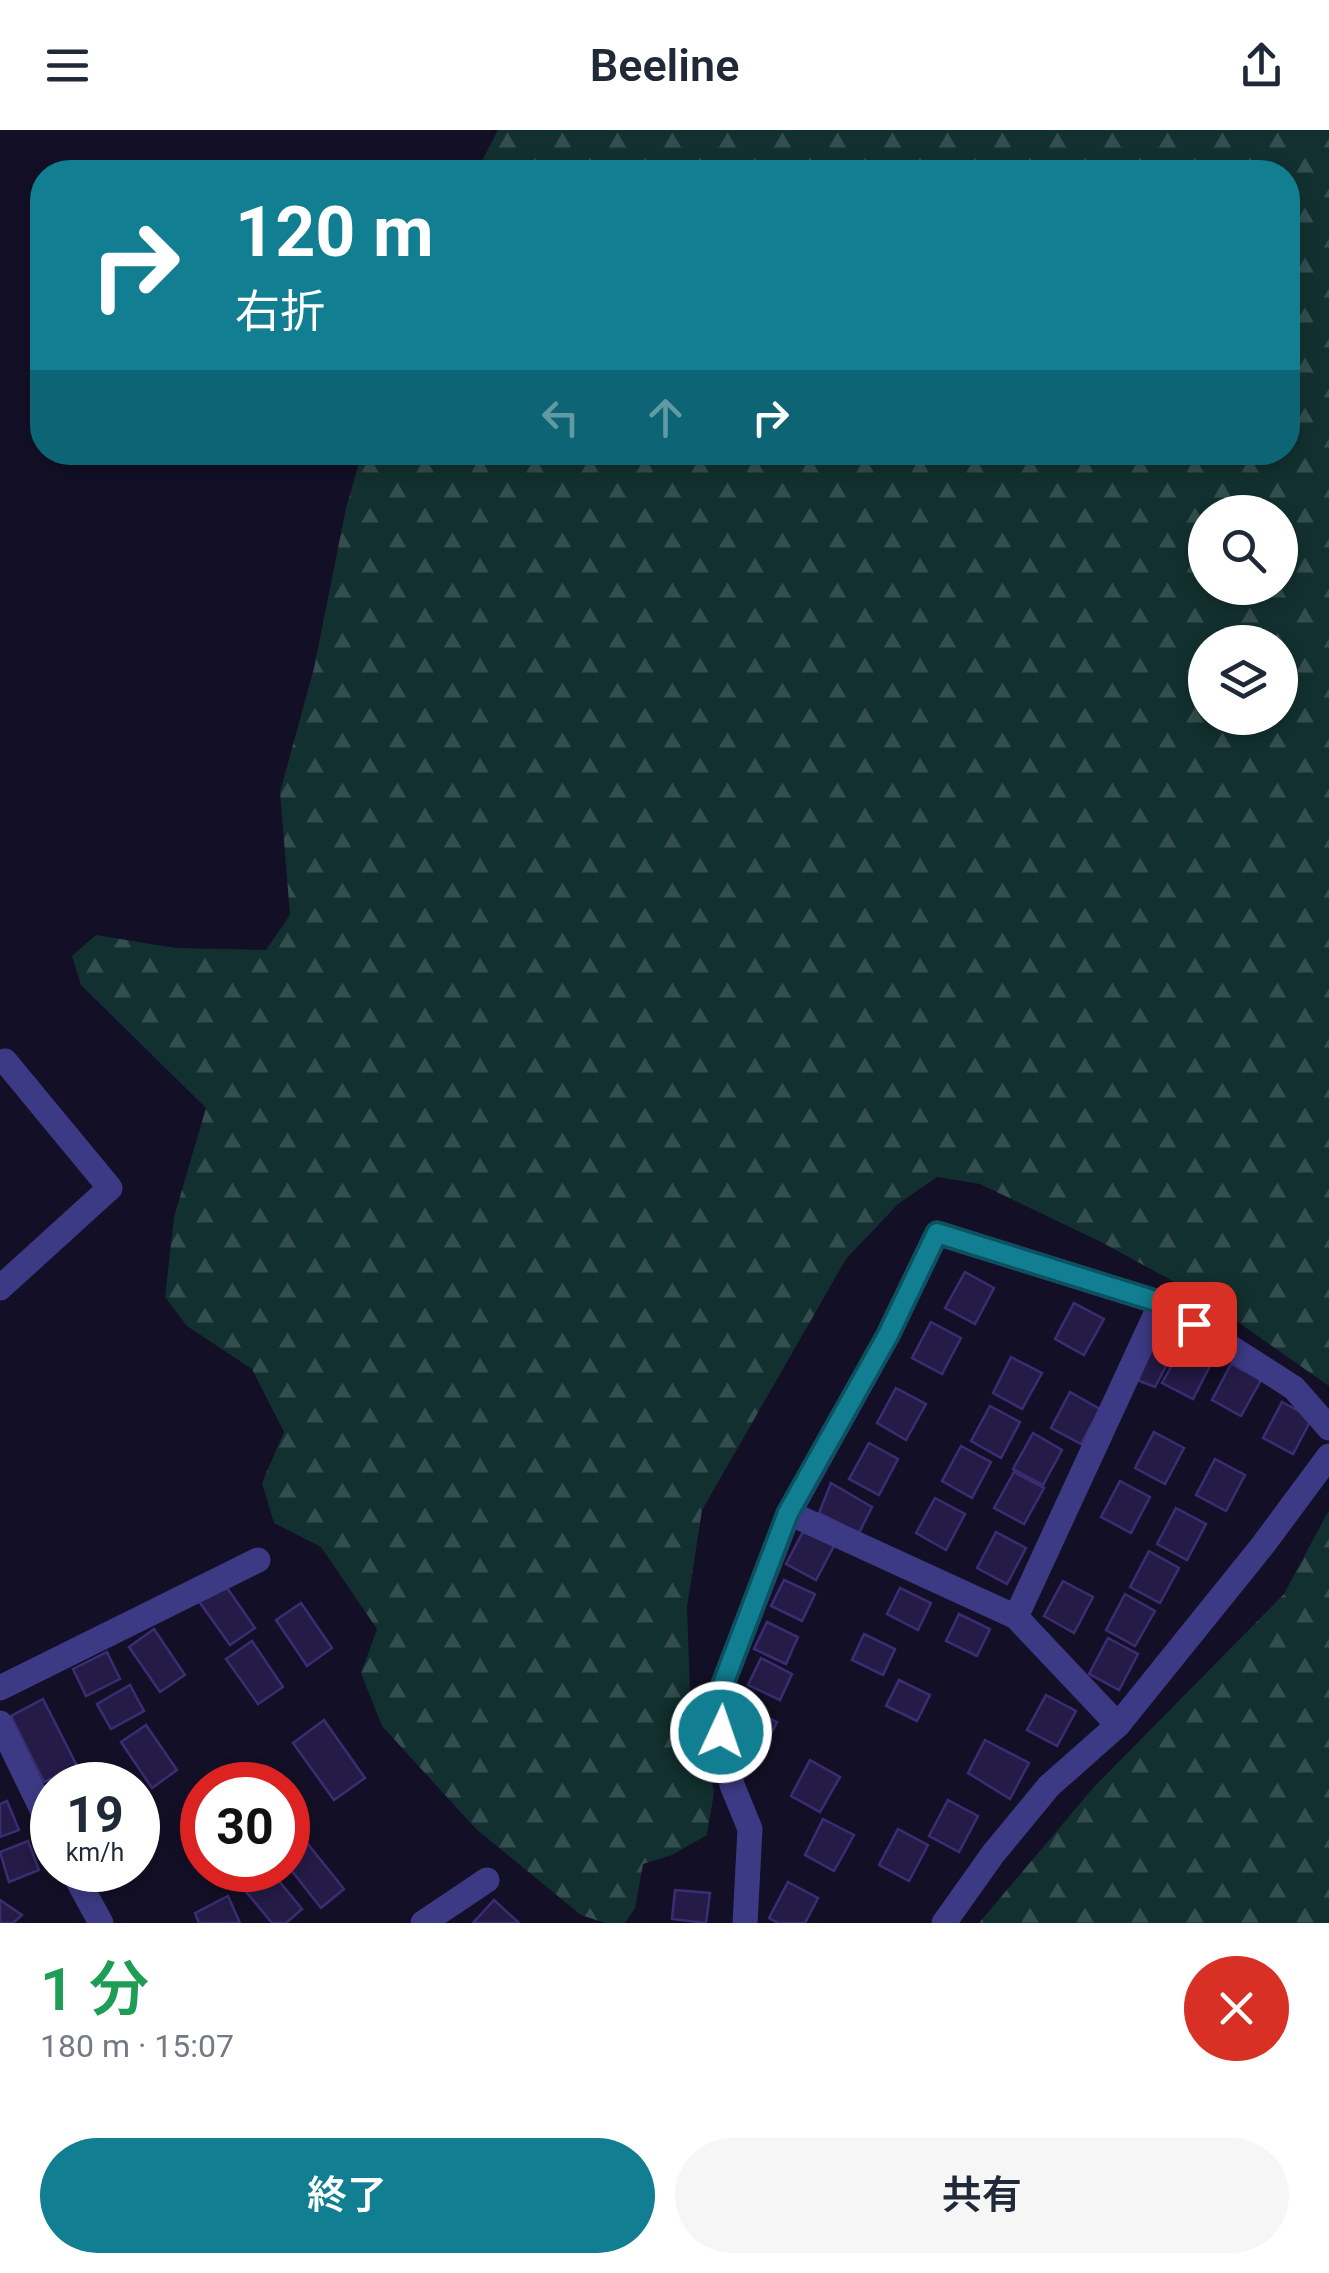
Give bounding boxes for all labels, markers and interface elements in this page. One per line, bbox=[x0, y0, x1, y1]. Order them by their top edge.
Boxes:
icon: menu bbox=[40, 38, 95, 93]
icon: share bbox=[1234, 38, 1289, 93]
text: Beeline bbox=[590, 39, 739, 92]
text: 120 m bbox=[235, 191, 434, 273]
icon: right bbox=[70, 200, 200, 330]
text: 右折 bbox=[235, 285, 325, 338]
icon: left bbox=[533, 390, 588, 445]
icon: ahead bbox=[638, 390, 693, 445]
icon: right bbox=[743, 390, 798, 445]
map controls bbox=[1188, 495, 1298, 735]
button: search bbox=[1188, 495, 1298, 605]
button: layers bbox=[1188, 625, 1298, 735]
pin bbox=[1152, 1282, 1237, 1367]
icon: arrive bbox=[1167, 1297, 1222, 1352]
position arrow bbox=[669, 1680, 773, 1784]
speed limit sign: 30 bbox=[180, 1762, 310, 1892]
text: 19 bbox=[66, 1786, 124, 1844]
text: km/h bbox=[66, 1838, 124, 1867]
text: 1 分 bbox=[40, 1954, 149, 2025]
button: close bbox=[1184, 1956, 1289, 2061]
text: 180 m · 15:07 bbox=[40, 2027, 234, 2065]
button: 終了 bbox=[40, 2138, 655, 2253]
button: 共有 bbox=[675, 2138, 1289, 2253]

